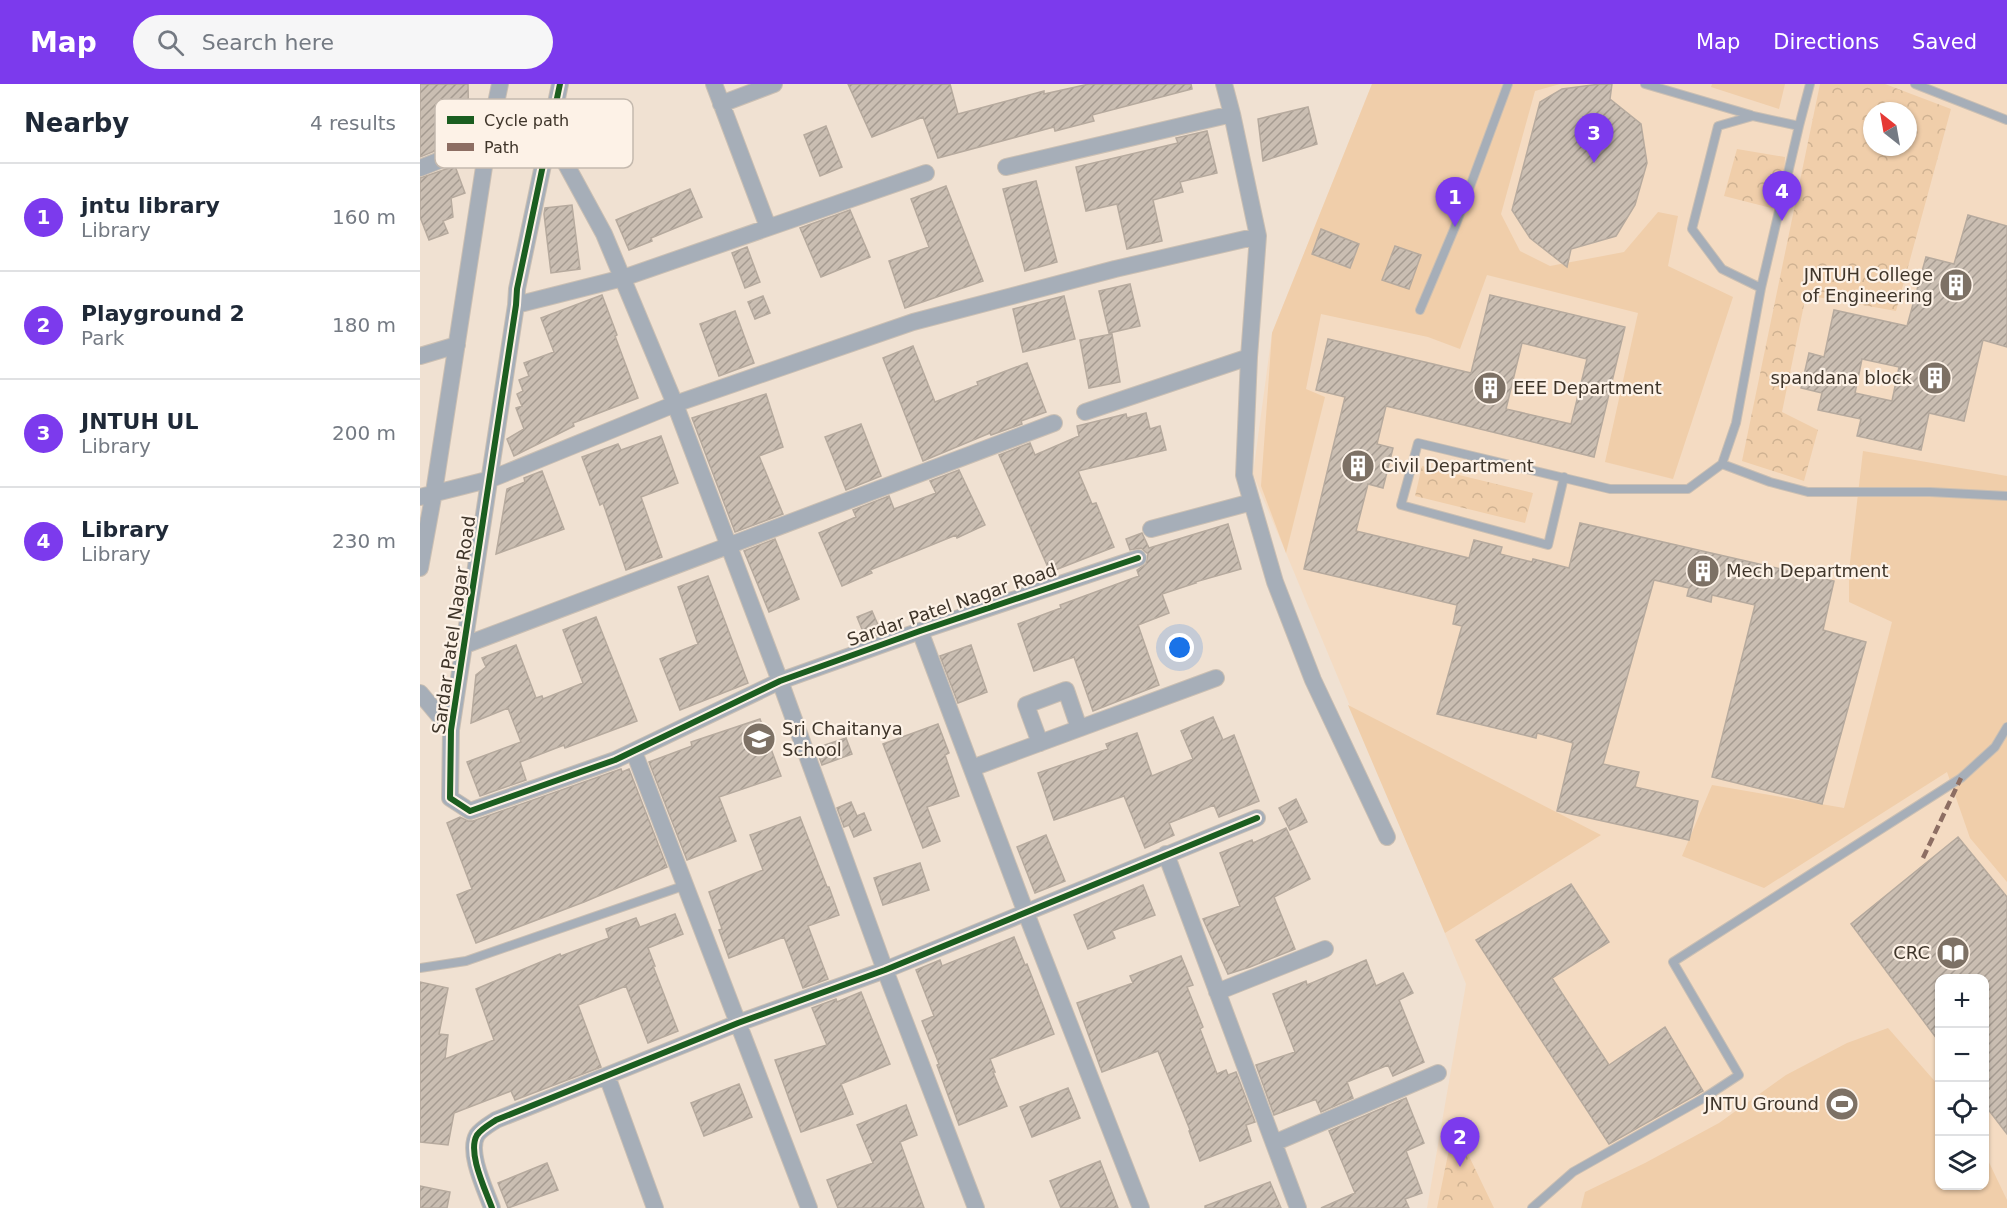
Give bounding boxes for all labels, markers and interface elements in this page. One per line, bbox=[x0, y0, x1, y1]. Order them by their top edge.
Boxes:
search box bbox=[133, 15, 553, 69]
text: Map bbox=[30, 26, 97, 59]
icon: search bbox=[154, 26, 187, 59]
text: Search here bbox=[202, 30, 334, 55]
text: Map bbox=[1696, 30, 1740, 54]
text: Directions bbox=[1773, 30, 1879, 54]
text: Saved bbox=[1912, 30, 1977, 54]
legend bbox=[435, 99, 633, 168]
north arrow bbox=[1863, 102, 1917, 156]
text: Nearby bbox=[24, 108, 129, 138]
text: 4 results bbox=[310, 111, 396, 135]
text: Cycle path bbox=[484, 111, 569, 130]
pin: 3 bbox=[1574, 113, 1614, 163]
text: Path bbox=[484, 138, 519, 157]
pin: 4 bbox=[1762, 172, 1802, 221]
pin: 1 bbox=[1436, 178, 1474, 227]
text: jntu library bbox=[81, 193, 220, 218]
text: 1 bbox=[37, 205, 50, 229]
text: 160 m bbox=[332, 205, 396, 229]
text: Library bbox=[81, 218, 151, 242]
place label: JNTUH College of Engineering bbox=[1802, 264, 1933, 306]
building icon: JNTUH College of Engineering bbox=[1938, 267, 1974, 303]
text: Playground 2 bbox=[81, 301, 245, 326]
text: 2 bbox=[37, 313, 50, 337]
text: 180 m bbox=[332, 313, 396, 337]
text: Park bbox=[81, 326, 124, 350]
building icon: spandana block bbox=[1917, 360, 1953, 396]
place label: spandana block bbox=[1770, 367, 1913, 388]
building icon: EEE Department bbox=[1472, 370, 1508, 406]
place label: EEE Department bbox=[1513, 377, 1662, 398]
text: JNTUH UL bbox=[81, 409, 198, 434]
text: 3 bbox=[37, 421, 50, 445]
text: 200 m bbox=[332, 421, 396, 445]
text: Library bbox=[81, 434, 151, 458]
building icon: Civil Department bbox=[1340, 448, 1376, 484]
place label: Civil Department bbox=[1381, 455, 1534, 476]
street label: Sardar Patel Nagar Road bbox=[428, 514, 479, 735]
text: Library bbox=[81, 517, 169, 542]
text: 4 bbox=[37, 529, 50, 553]
text: 230 m bbox=[332, 529, 396, 553]
text: Library bbox=[81, 542, 151, 566]
building icon: Mech Department bbox=[1685, 553, 1721, 589]
street label: Sardar Patel Nagar Road bbox=[844, 559, 1059, 650]
place label: Mech Department bbox=[1726, 560, 1889, 581]
your location bbox=[1165, 633, 1194, 662]
place label: Sri Chaitanya School bbox=[782, 718, 903, 760]
school or university icon: Sri Chaitanya School bbox=[741, 721, 777, 757]
library icon: CRC bbox=[1935, 935, 1971, 971]
place label: CRC bbox=[1893, 942, 1930, 963]
map controls bbox=[1935, 974, 1989, 1190]
button: + bbox=[1935, 974, 1989, 1028]
button: − bbox=[1935, 1028, 1989, 1082]
button: locate bbox=[1935, 1082, 1989, 1136]
sports icon: JNTU Ground bbox=[1824, 1086, 1860, 1122]
place label: JNTU Ground bbox=[1703, 1093, 1819, 1114]
pin: 2 bbox=[1440, 1118, 1480, 1167]
button: layers bbox=[1935, 1136, 1989, 1190]

